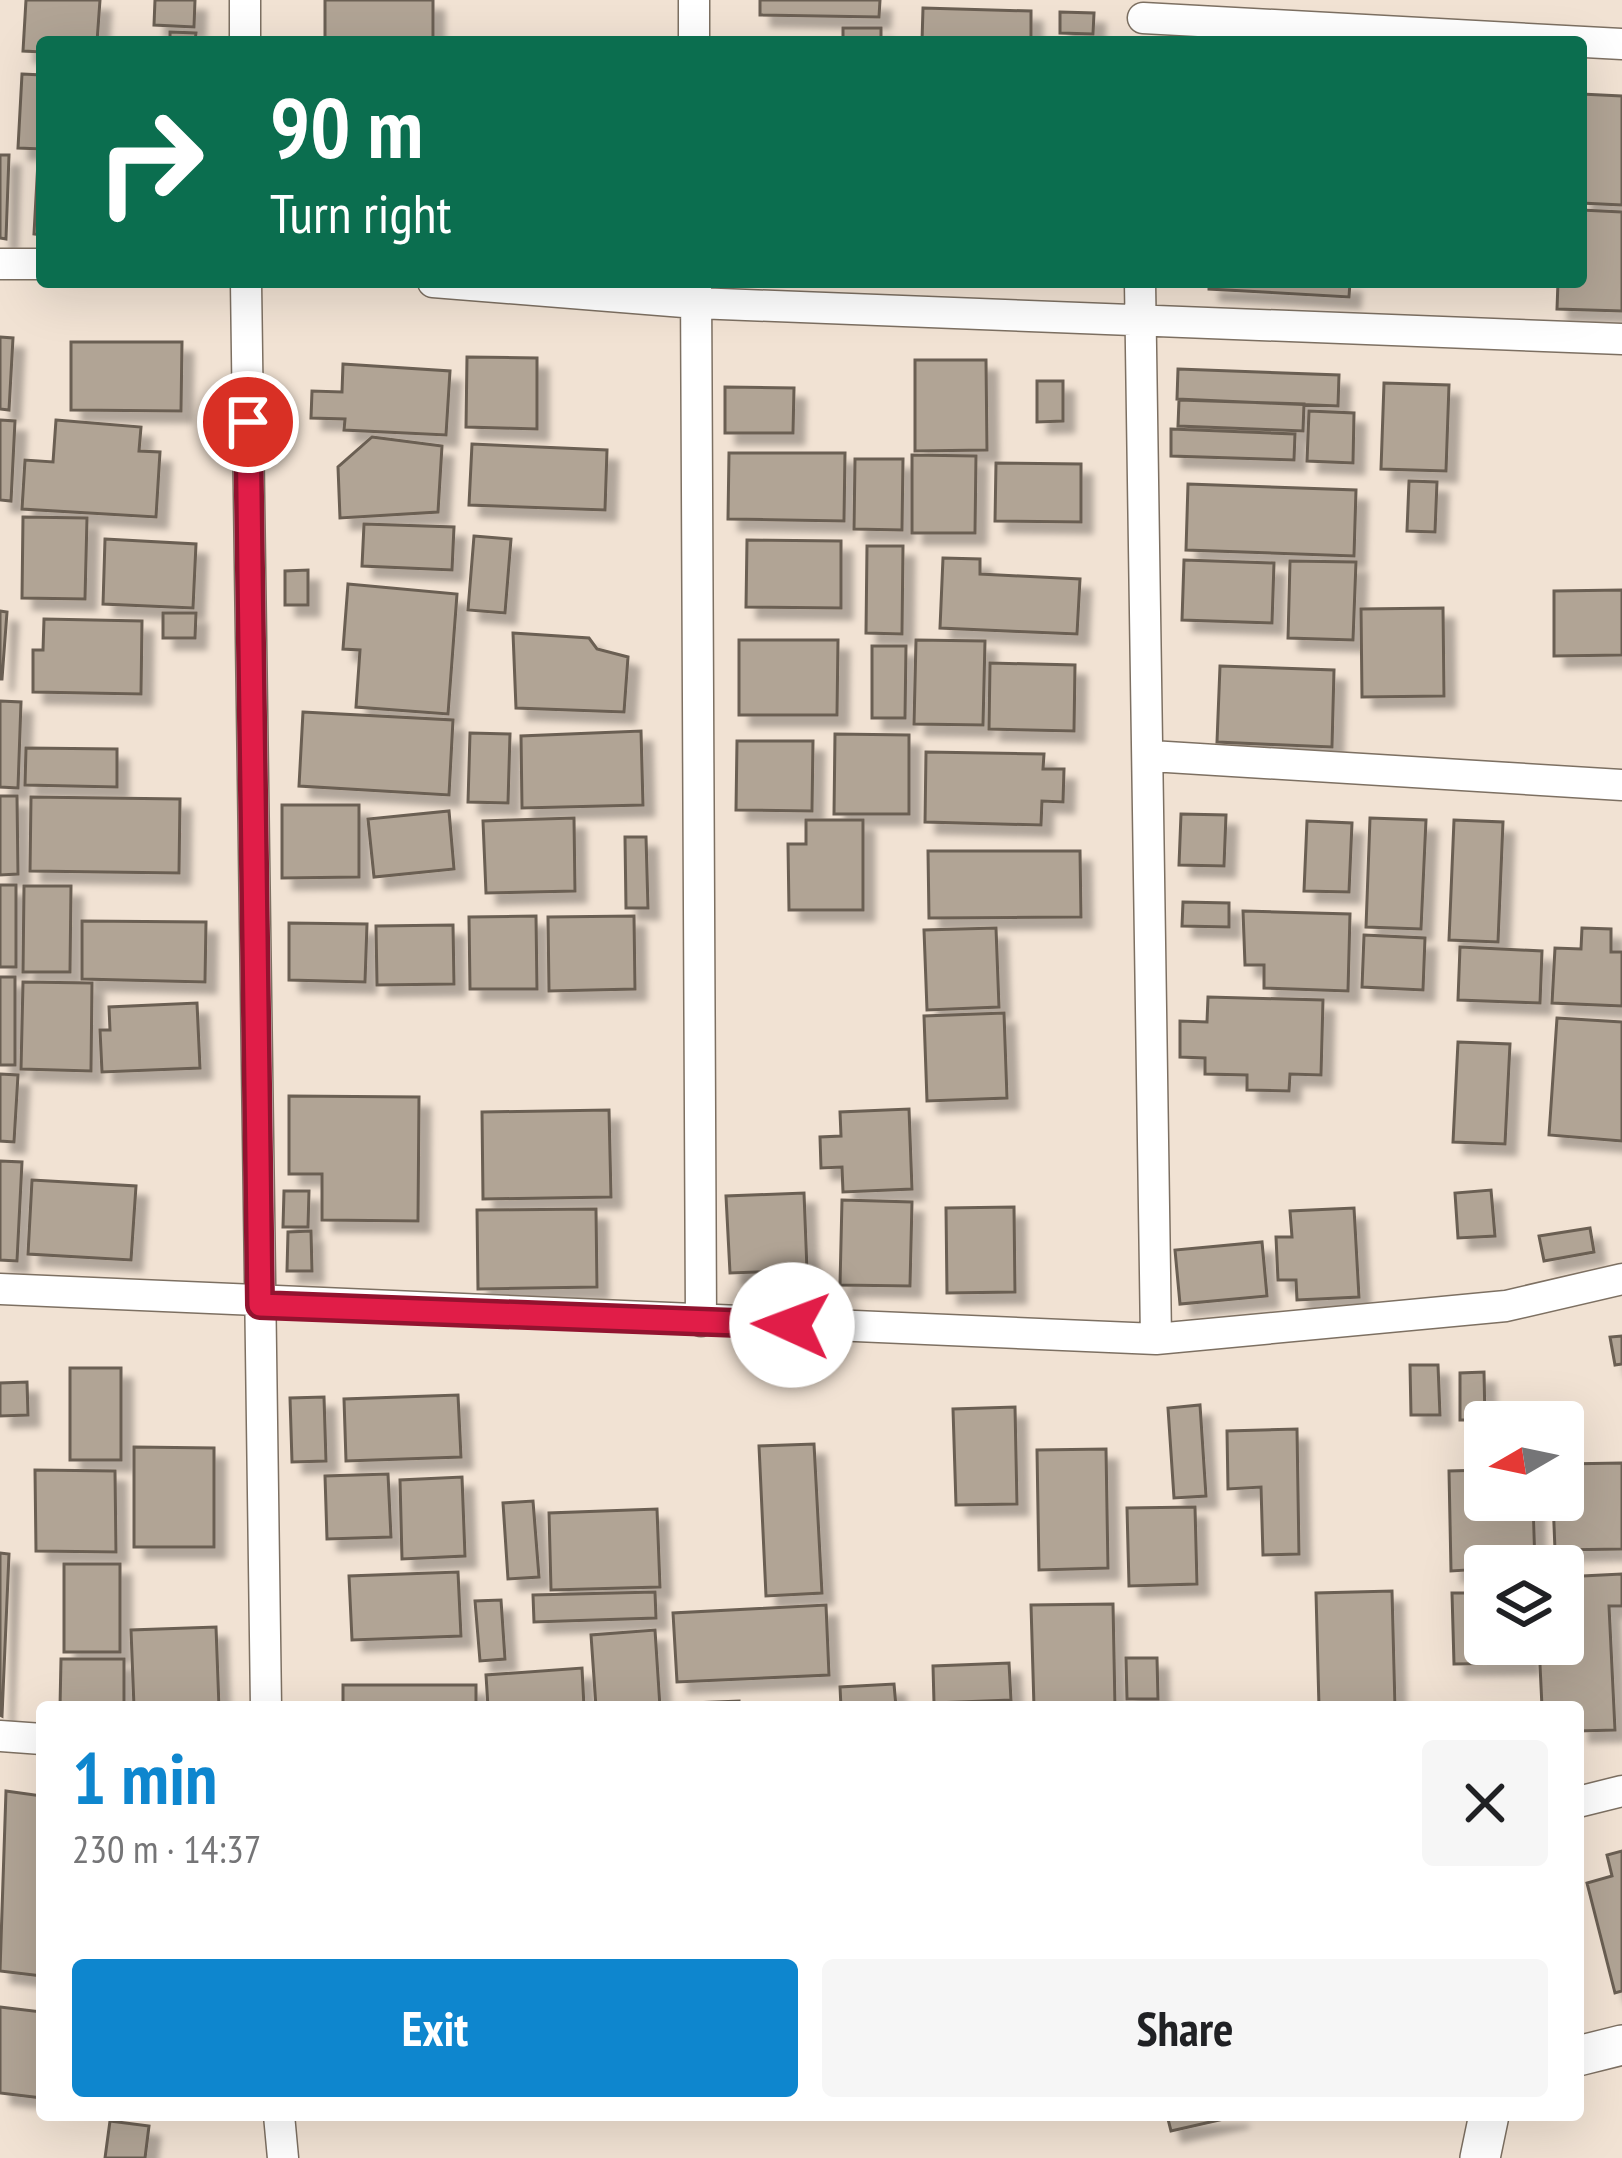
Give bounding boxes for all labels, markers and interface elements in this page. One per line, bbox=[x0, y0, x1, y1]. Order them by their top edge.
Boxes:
text: 90 m bbox=[270, 72, 423, 181]
icon: right bbox=[72, 84, 228, 240]
text: Turn right bbox=[270, 178, 451, 248]
pin bbox=[197, 371, 299, 473]
icon: arrive bbox=[215, 389, 281, 455]
position arrow bbox=[729, 1262, 855, 1388]
north arrow bbox=[1464, 1401, 1584, 1521]
map controls bbox=[1464, 1401, 1584, 1665]
button: layers bbox=[1464, 1545, 1584, 1665]
text: 1 min bbox=[72, 1731, 217, 1824]
button: close bbox=[1422, 1740, 1548, 1866]
text: 230 m · 14:37 bbox=[72, 1823, 261, 1874]
button: Exit bbox=[72, 1959, 798, 2097]
button: Share bbox=[822, 1959, 1548, 2097]

